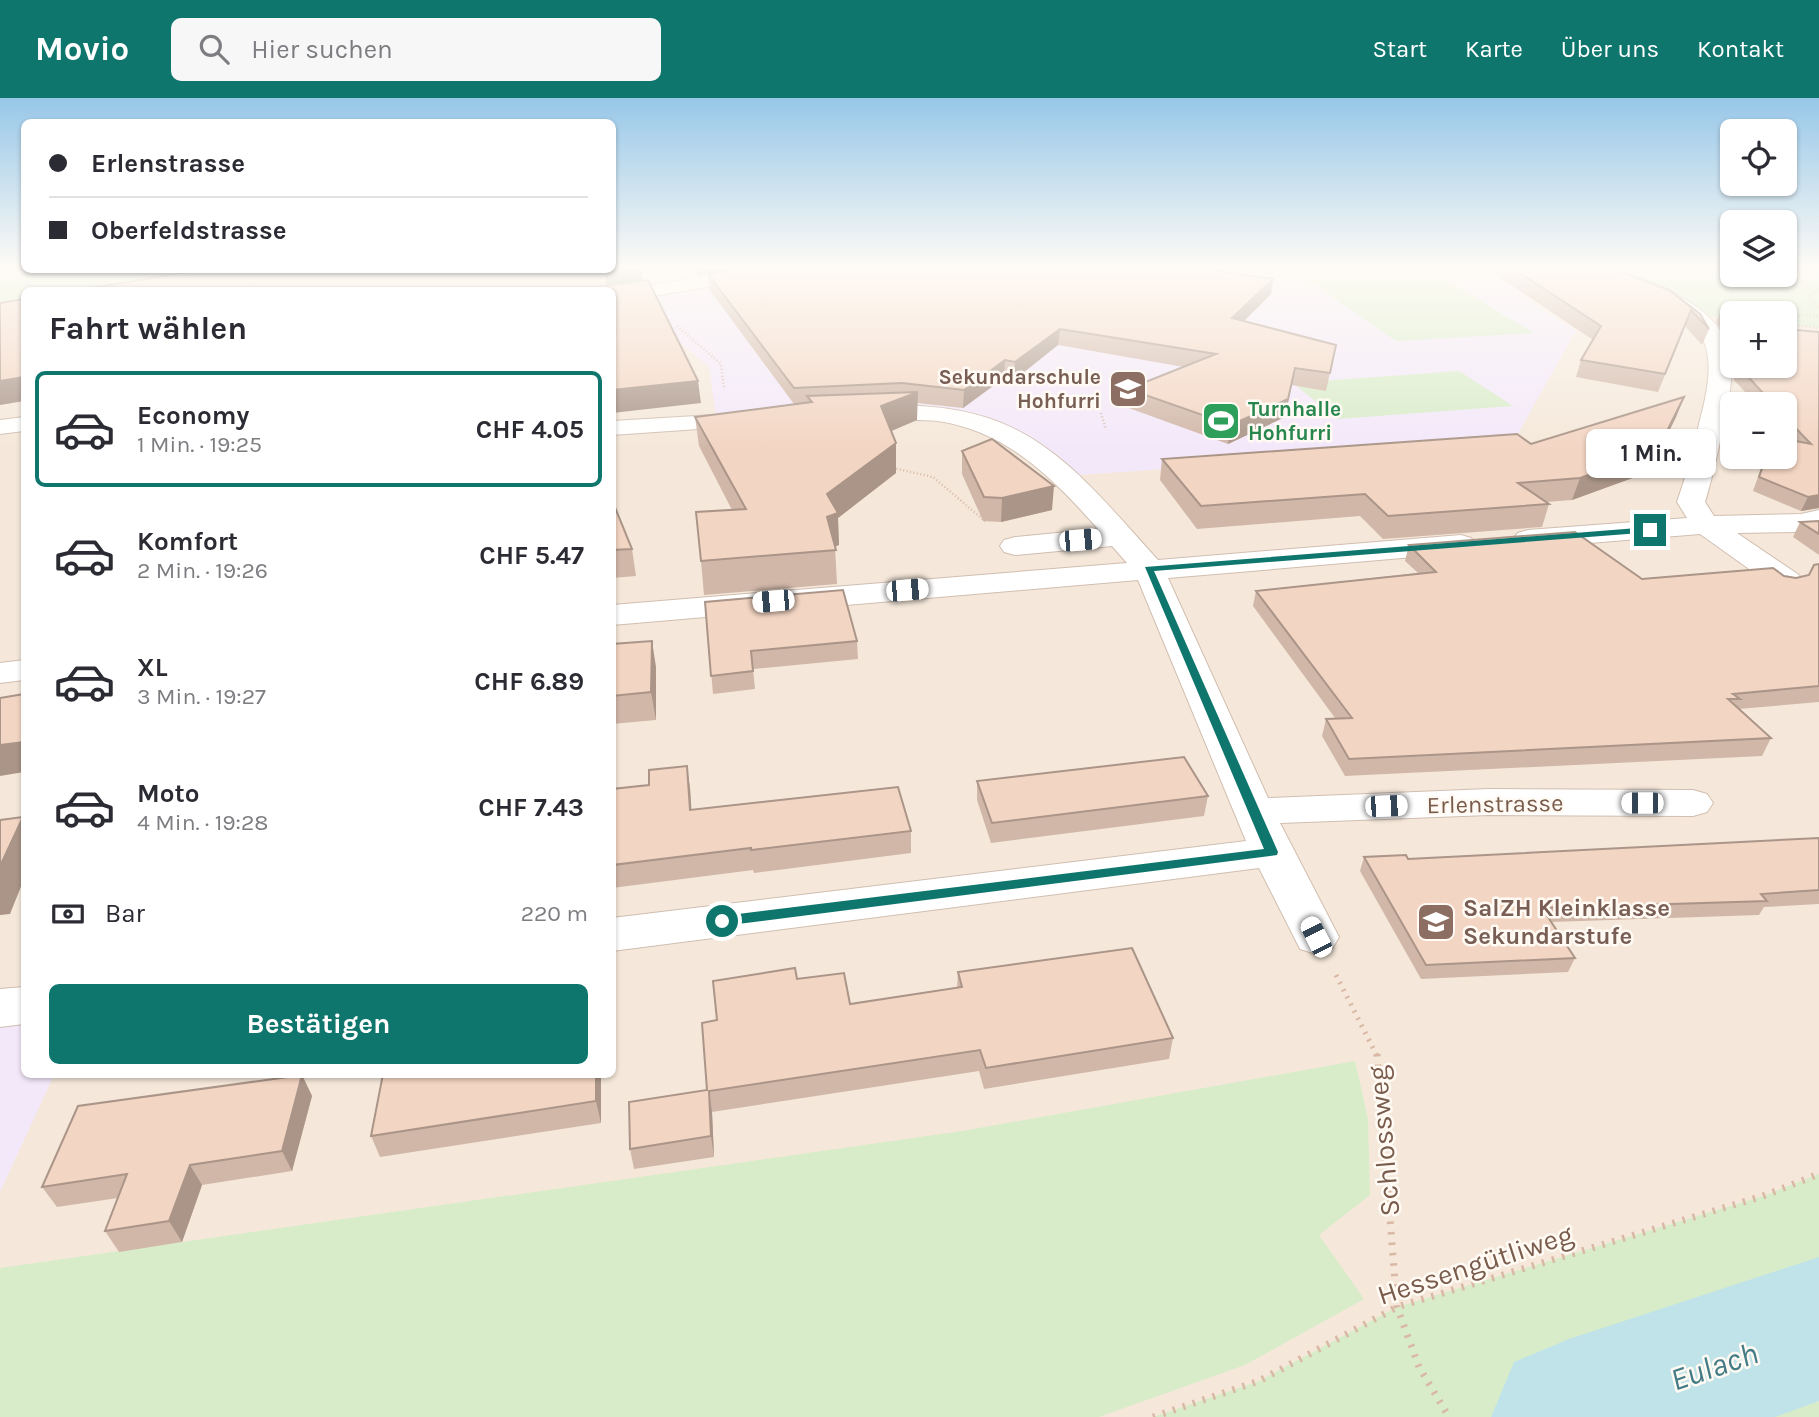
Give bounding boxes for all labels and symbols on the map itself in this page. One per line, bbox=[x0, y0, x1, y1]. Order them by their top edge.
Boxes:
place label: Sekundarschule Hohfurri bbox=[938, 365, 1101, 413]
school or university icon: Sekundarschule Hohfurri bbox=[1107, 368, 1149, 410]
place label: Turnhalle Hohfurri bbox=[1248, 397, 1341, 445]
sports icon: Turnhalle Hohfurri bbox=[1200, 400, 1242, 442]
callout: 1 Min. bbox=[1585, 428, 1715, 478]
route end bbox=[1634, 514, 1666, 546]
car bbox=[1059, 528, 1102, 552]
car bbox=[886, 578, 929, 602]
car bbox=[752, 589, 795, 613]
street label: Erlenstrasse bbox=[1426, 789, 1564, 819]
car bbox=[1622, 793, 1664, 814]
car bbox=[1365, 795, 1408, 817]
place label: SalZH Kleinklasse Sekundarstufe bbox=[1463, 894, 1670, 950]
school or university icon: SalZH Kleinklasse Sekundarstufe bbox=[1415, 901, 1457, 943]
route start bbox=[706, 905, 738, 937]
car bbox=[1298, 914, 1335, 960]
street label: Schlossweg bbox=[1360, 1064, 1407, 1218]
street label: Hessengütliweg bbox=[1373, 1217, 1577, 1312]
water label: Eulach bbox=[1666, 1334, 1763, 1399]

